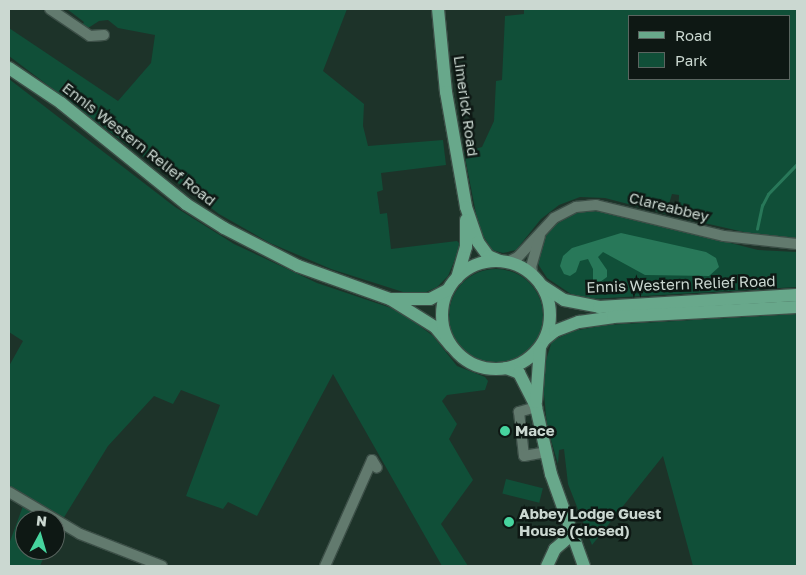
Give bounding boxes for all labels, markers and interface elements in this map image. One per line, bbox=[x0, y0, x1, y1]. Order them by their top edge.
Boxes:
legend bbox=[628, 15, 791, 80]
text: Road bbox=[675, 26, 712, 44]
text: Park bbox=[675, 51, 707, 69]
street label: Limerick Road bbox=[450, 54, 482, 158]
street label: Ennis Western Relief Road bbox=[59, 79, 219, 209]
street label: Clareabbey bbox=[627, 188, 711, 226]
street label: Ennis Western Relief Road bbox=[586, 272, 776, 296]
place label: Mace bbox=[515, 422, 555, 440]
marker: Mace bbox=[499, 425, 511, 437]
place label: Abbey Lodge Guest House (closed) bbox=[519, 504, 661, 539]
north arrow bbox=[15, 510, 65, 560]
text: N bbox=[35, 512, 48, 530]
marker: Abbey Lodge Guest House (closed) bbox=[503, 516, 515, 528]

